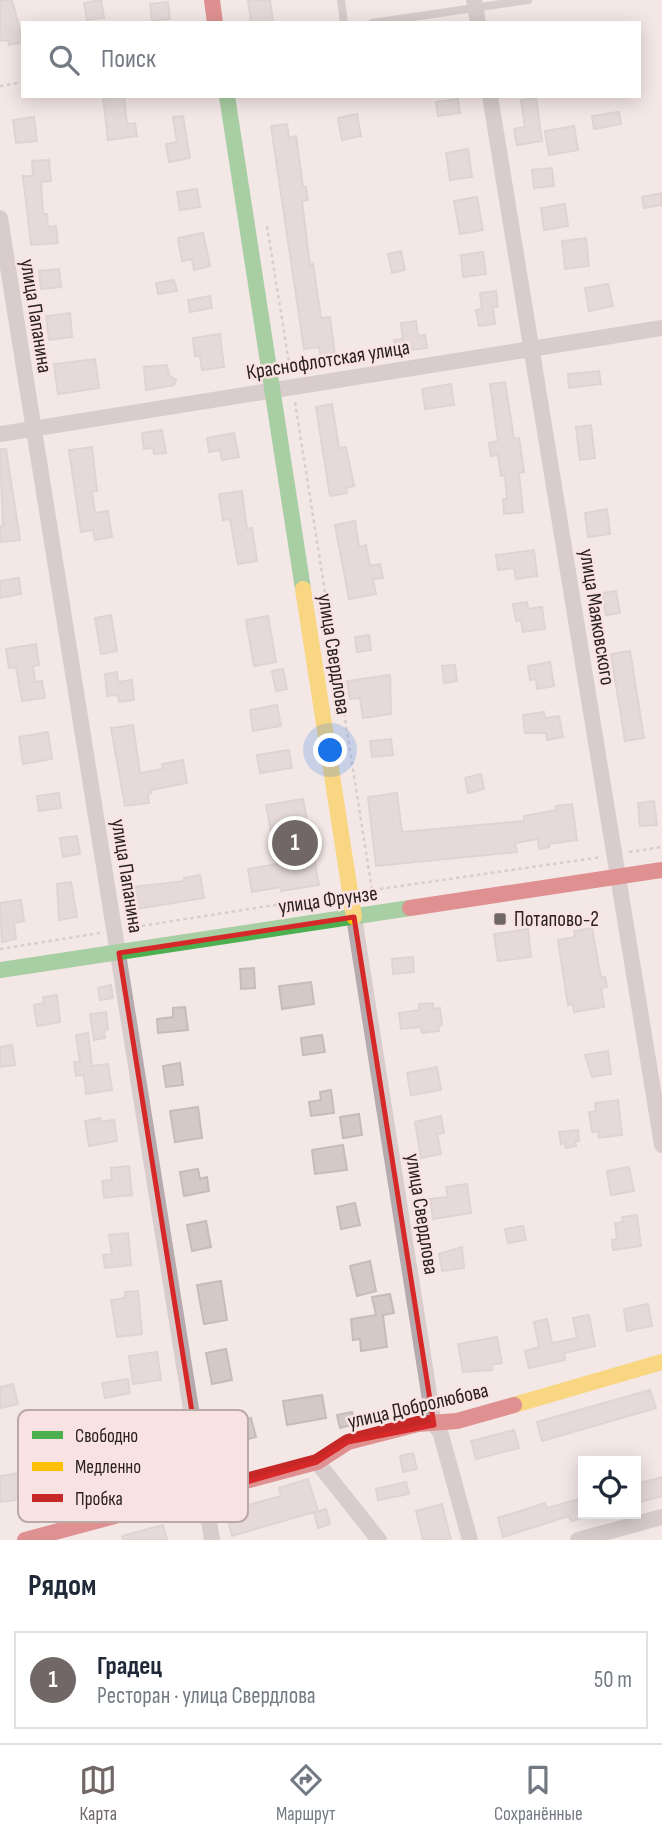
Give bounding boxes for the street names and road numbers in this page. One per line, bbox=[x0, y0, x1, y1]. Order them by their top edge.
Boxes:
street label: улица Папанина bbox=[15, 257, 57, 375]
street label: Краснофлотская улица bbox=[245, 335, 411, 385]
street label: улица Маяковского bbox=[574, 547, 620, 687]
street label: улица Свердлова bbox=[312, 592, 356, 716]
street label: улица Папанина bbox=[106, 817, 148, 935]
street label: улица Фрунзе bbox=[277, 881, 379, 919]
street label: улица Свердлова bbox=[400, 1152, 444, 1276]
street label: улица Добролюбова bbox=[345, 1378, 491, 1434]

